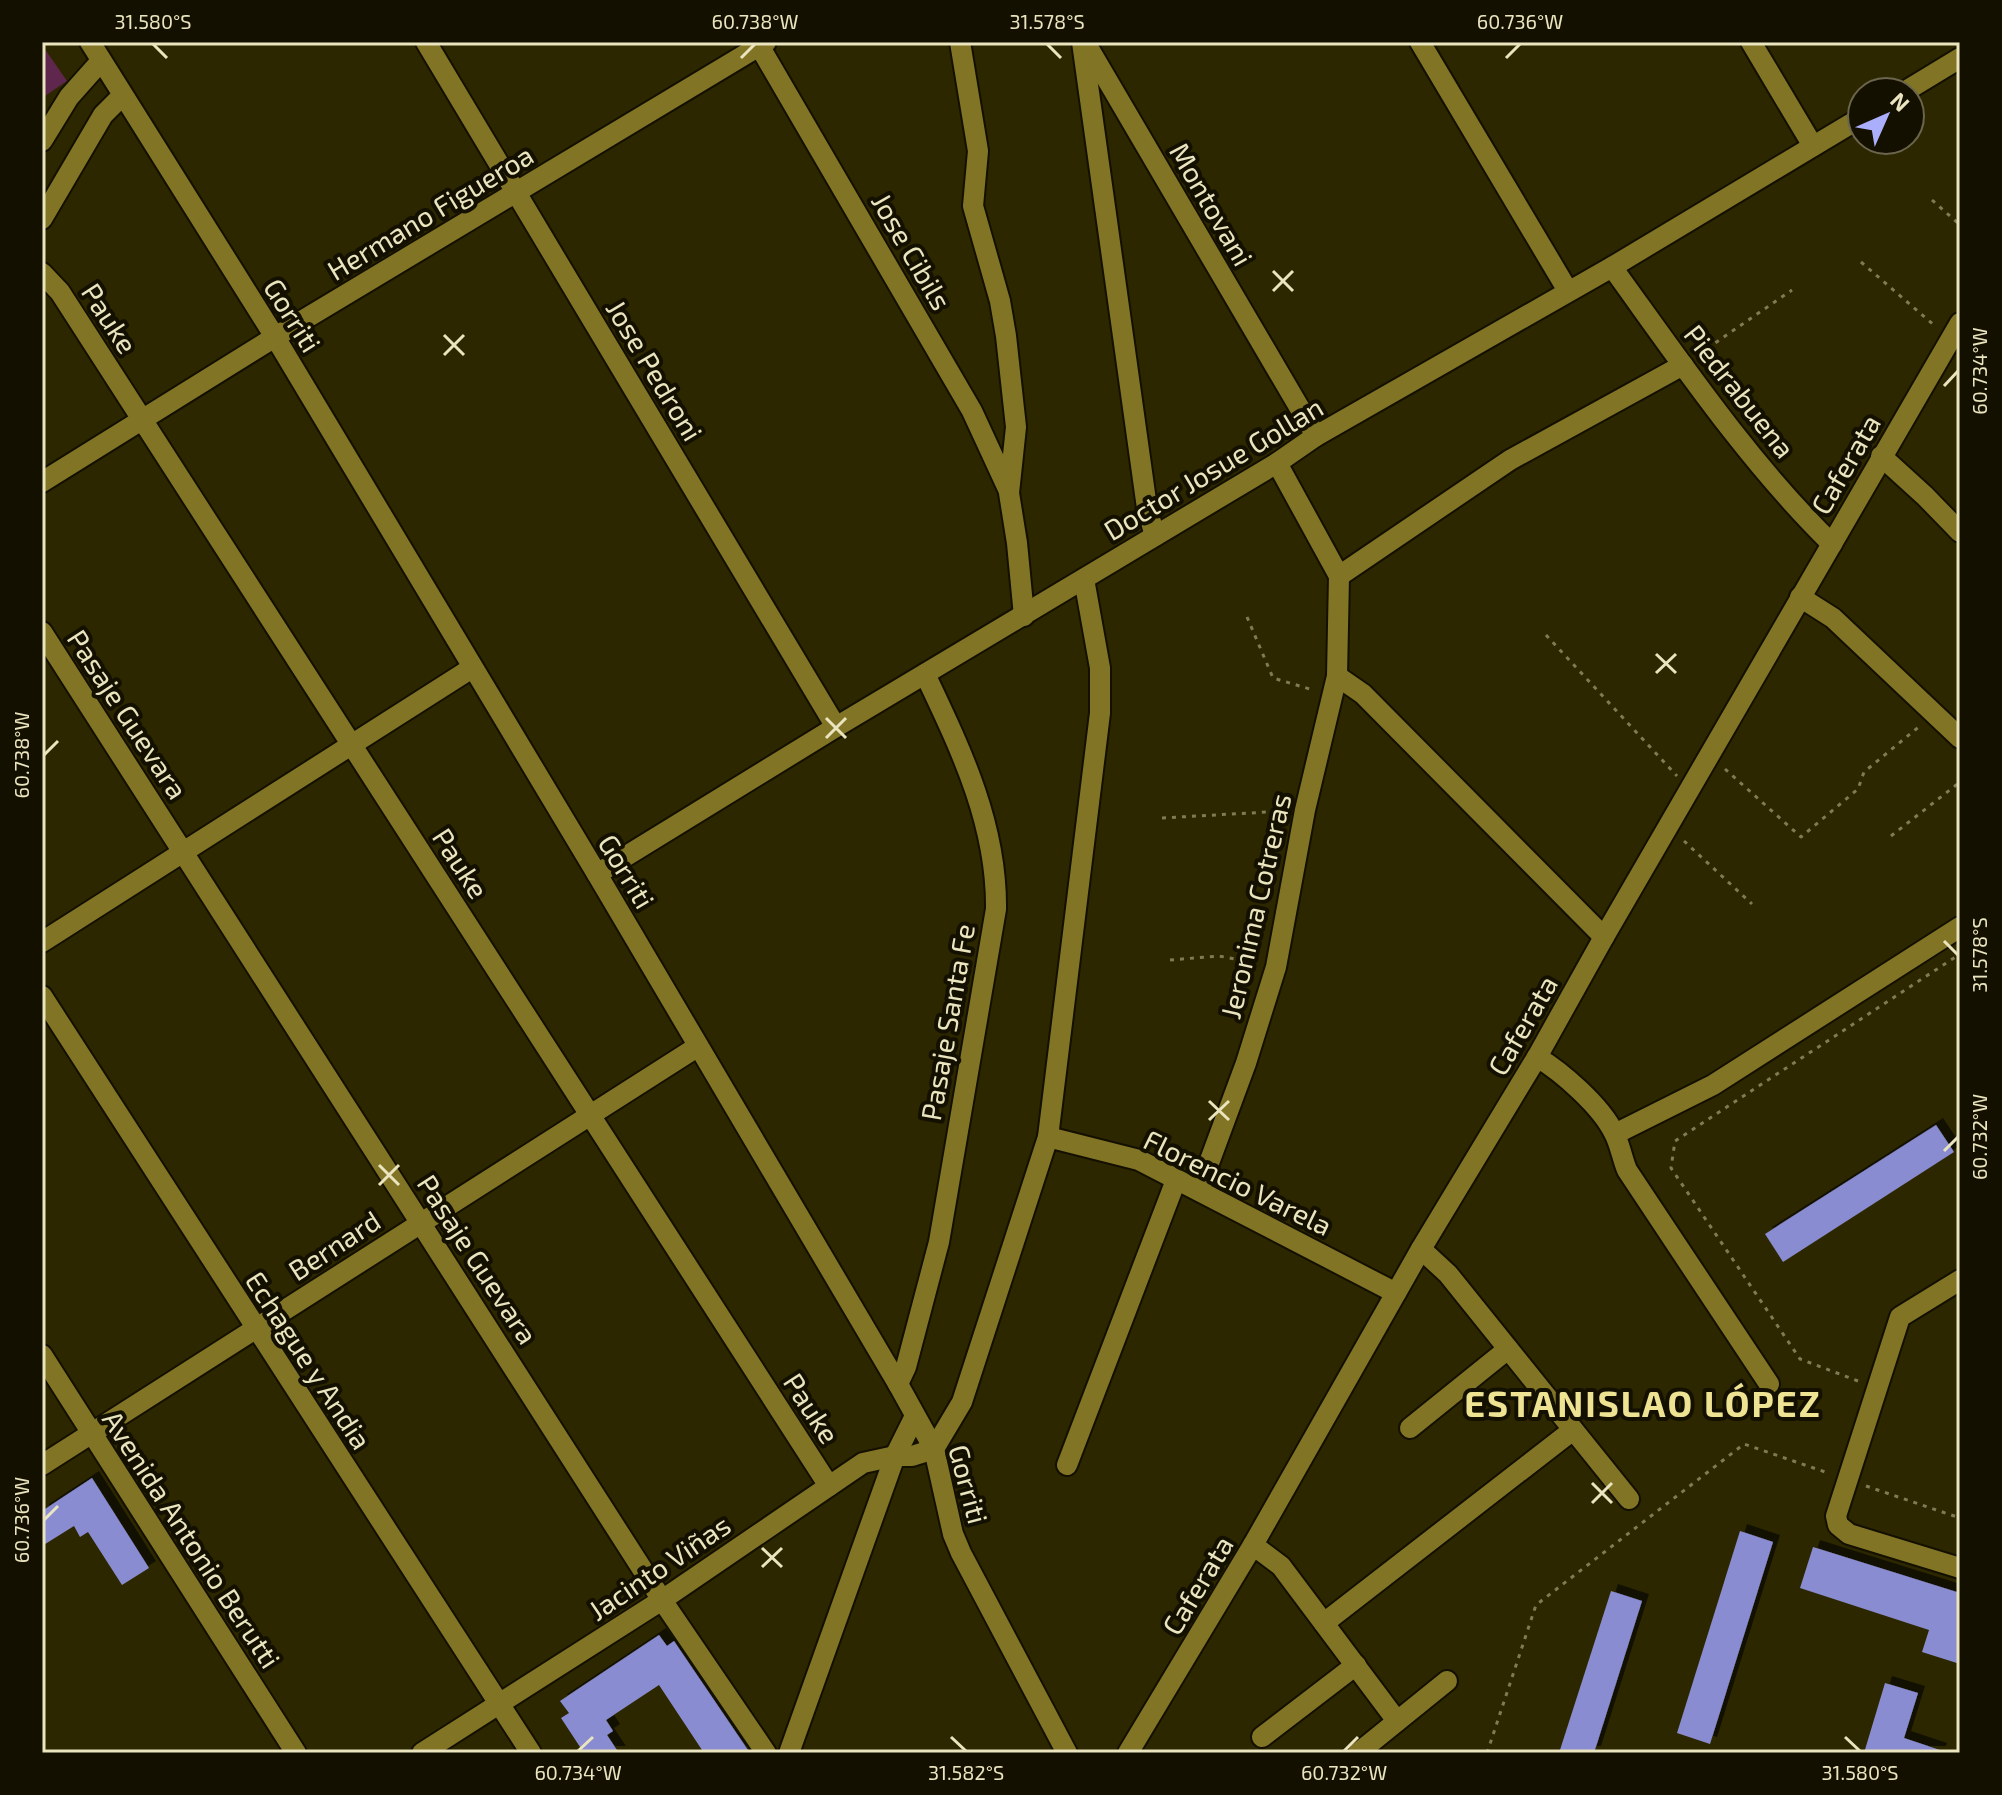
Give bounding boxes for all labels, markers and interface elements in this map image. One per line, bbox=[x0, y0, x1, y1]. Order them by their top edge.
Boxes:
text: 31.580°S bbox=[114, 9, 192, 33]
text: 60.738°W bbox=[711, 9, 799, 33]
text: 31.578°S bbox=[1009, 9, 1085, 33]
text: 60.736°W bbox=[1477, 9, 1563, 33]
north arrow bbox=[1846, 76, 1926, 156]
text: N bbox=[1886, 86, 1916, 116]
street label: Montovani bbox=[1163, 136, 1261, 272]
street label: Hermano Figueroa bbox=[321, 137, 539, 287]
street label: Jose Cibils bbox=[865, 187, 959, 315]
street label: Gorriti bbox=[257, 272, 329, 358]
street label: Pauke bbox=[75, 277, 145, 359]
street label: Jose Pedroni bbox=[600, 293, 710, 447]
street label: Piedrabuena bbox=[1677, 318, 1803, 464]
text: 60.734°W bbox=[1967, 327, 1991, 415]
street label: Doctor Josue Gollan bbox=[1097, 389, 1329, 547]
street label: Caferata bbox=[1803, 408, 1887, 520]
street label: Pasaje Guevara bbox=[61, 623, 195, 805]
text: 60.738°W bbox=[9, 711, 33, 799]
street label: Jeronima Cotreras bbox=[1213, 790, 1297, 1022]
street label: Pauke bbox=[426, 822, 496, 904]
street label: Gorriti bbox=[592, 828, 662, 914]
text: 31.578°S bbox=[1967, 917, 1991, 993]
street label: Pasaje Santa Fe bbox=[913, 921, 981, 1123]
street label: Caferata bbox=[1480, 969, 1564, 1081]
text: 60.732°W bbox=[1967, 1094, 1991, 1180]
street label: Florencio Varela bbox=[1138, 1122, 1338, 1242]
street label: Pasaje Guevara bbox=[411, 1168, 545, 1350]
street label: Bernard bbox=[282, 1203, 386, 1287]
street label: Echague y Andia bbox=[239, 1265, 379, 1455]
street label: Pauke bbox=[777, 1367, 847, 1449]
district label: ESTANISLAO LÓPEZ bbox=[1464, 1381, 1822, 1424]
street label: Avenida Antonio Berutti bbox=[96, 1404, 288, 1674]
street label: Gorriti bbox=[942, 1441, 996, 1527]
text: 60.736°W bbox=[9, 1477, 33, 1563]
street label: Jacinto Viñas bbox=[582, 1507, 736, 1627]
street label: Caferata bbox=[1154, 1529, 1240, 1641]
text: 60.734°W bbox=[534, 1760, 622, 1784]
text: 31.582°S bbox=[928, 1760, 1004, 1784]
text: 60.732°W bbox=[1301, 1760, 1387, 1784]
text: 31.580°S bbox=[1821, 1760, 1899, 1784]

